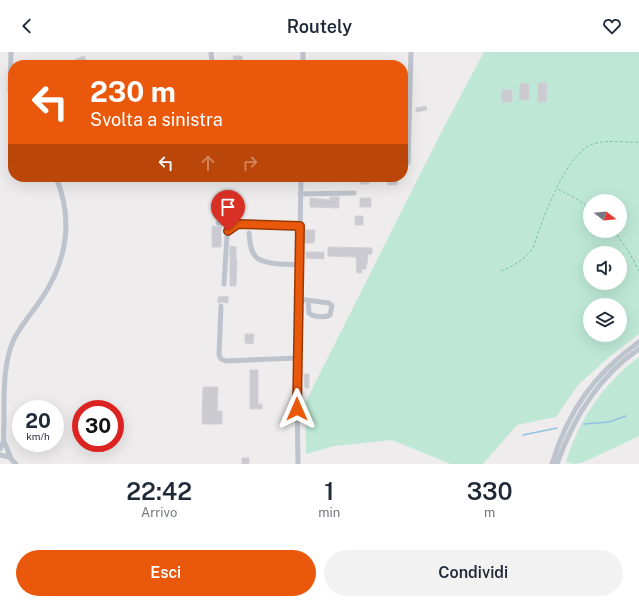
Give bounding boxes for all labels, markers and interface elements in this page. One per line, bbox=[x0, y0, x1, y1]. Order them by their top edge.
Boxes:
icon: back bbox=[16, 15, 38, 37]
icon: heart bbox=[601, 15, 623, 37]
text: Routely bbox=[287, 16, 352, 37]
text: 230 m bbox=[90, 75, 176, 108]
icon: left bbox=[24, 76, 76, 128]
text: Svolta a sinistra bbox=[90, 109, 223, 130]
icon: left bbox=[155, 152, 177, 174]
icon: ahead bbox=[197, 152, 219, 174]
icon: right bbox=[239, 152, 261, 174]
pin bbox=[211, 190, 245, 231]
north arrow bbox=[583, 194, 627, 238]
map controls bbox=[583, 194, 627, 342]
icon: arrive bbox=[217, 196, 239, 218]
button: sound bbox=[583, 246, 627, 290]
button: layers bbox=[583, 298, 627, 342]
position arrow bbox=[276, 388, 318, 430]
speed limit sign: 30 bbox=[72, 400, 124, 452]
text: 20 bbox=[25, 409, 51, 433]
text: km/h bbox=[26, 430, 50, 442]
text: 22:42 bbox=[126, 477, 192, 505]
text: 1 bbox=[324, 477, 334, 505]
text: 330 bbox=[467, 477, 513, 505]
text: Arrivo bbox=[141, 505, 177, 520]
text: min bbox=[318, 505, 340, 520]
text: m bbox=[484, 505, 495, 520]
button: Esci bbox=[16, 550, 316, 596]
button: Condividi bbox=[324, 550, 623, 596]

